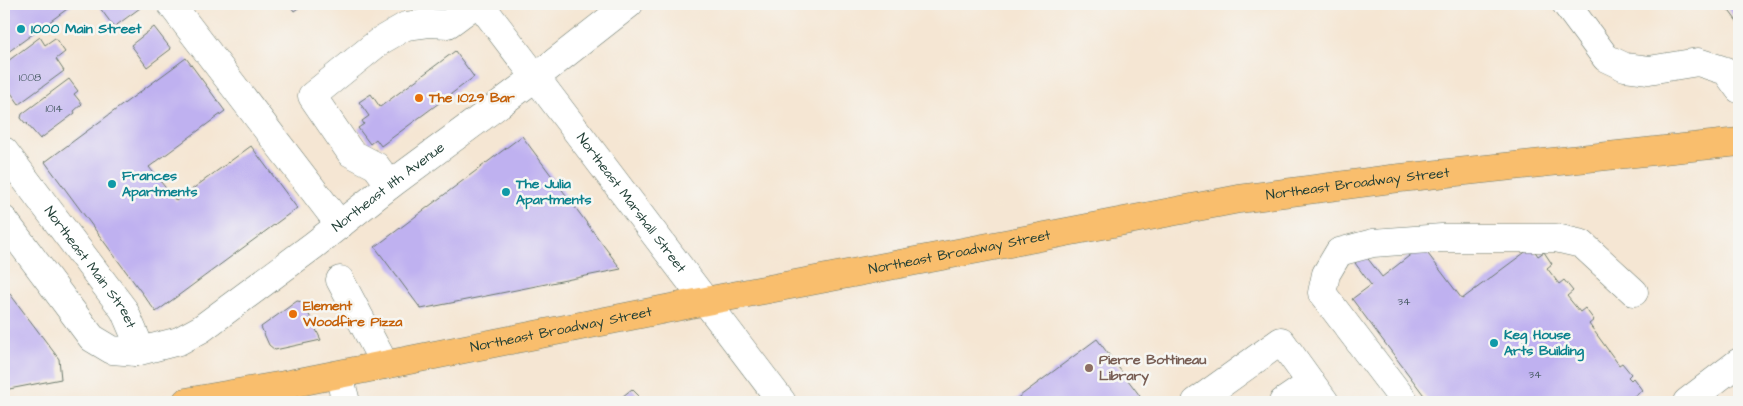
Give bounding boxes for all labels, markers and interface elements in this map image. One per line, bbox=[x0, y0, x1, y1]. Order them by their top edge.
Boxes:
place label: 1000 Main Street bbox=[31, 19, 142, 39]
marker: 1000 Main Street bbox=[15, 23, 27, 35]
house number: 1008 bbox=[19, 70, 41, 85]
place label: The 1029 Bar bbox=[428, 88, 515, 108]
marker: The 1029 Bar bbox=[413, 92, 425, 104]
house number: 1014 bbox=[45, 101, 63, 116]
street label: Northeast Marshall Street bbox=[572, 129, 691, 277]
street label: Northeast 11th Avenue bbox=[328, 137, 449, 237]
street label: Northeast Broadway Street bbox=[1265, 163, 1451, 205]
place label: Frances Apartments bbox=[122, 166, 197, 202]
place label: The Julia Apartments bbox=[515, 174, 591, 210]
marker: Frances Apartments bbox=[106, 178, 118, 190]
marker: The Julia Apartments bbox=[500, 186, 512, 198]
street label: Northeast Main Street bbox=[39, 202, 141, 332]
street label: Northeast Broadway Street bbox=[867, 225, 1053, 280]
house number: 34 bbox=[1397, 294, 1411, 309]
place label: Element Woodfire Pizza bbox=[302, 296, 403, 332]
street label: Northeast Broadway Street bbox=[468, 302, 654, 358]
marker: Element Woodfire Pizza bbox=[287, 308, 299, 320]
place label: Keg House Arts Building bbox=[1504, 325, 1585, 362]
marker: Keg House Arts Building bbox=[1488, 337, 1500, 349]
place label: Pierre Bottineau Library bbox=[1099, 350, 1206, 386]
marker: Pierre Bottineau Library bbox=[1083, 362, 1095, 374]
house number: 34 bbox=[1528, 367, 1542, 382]

